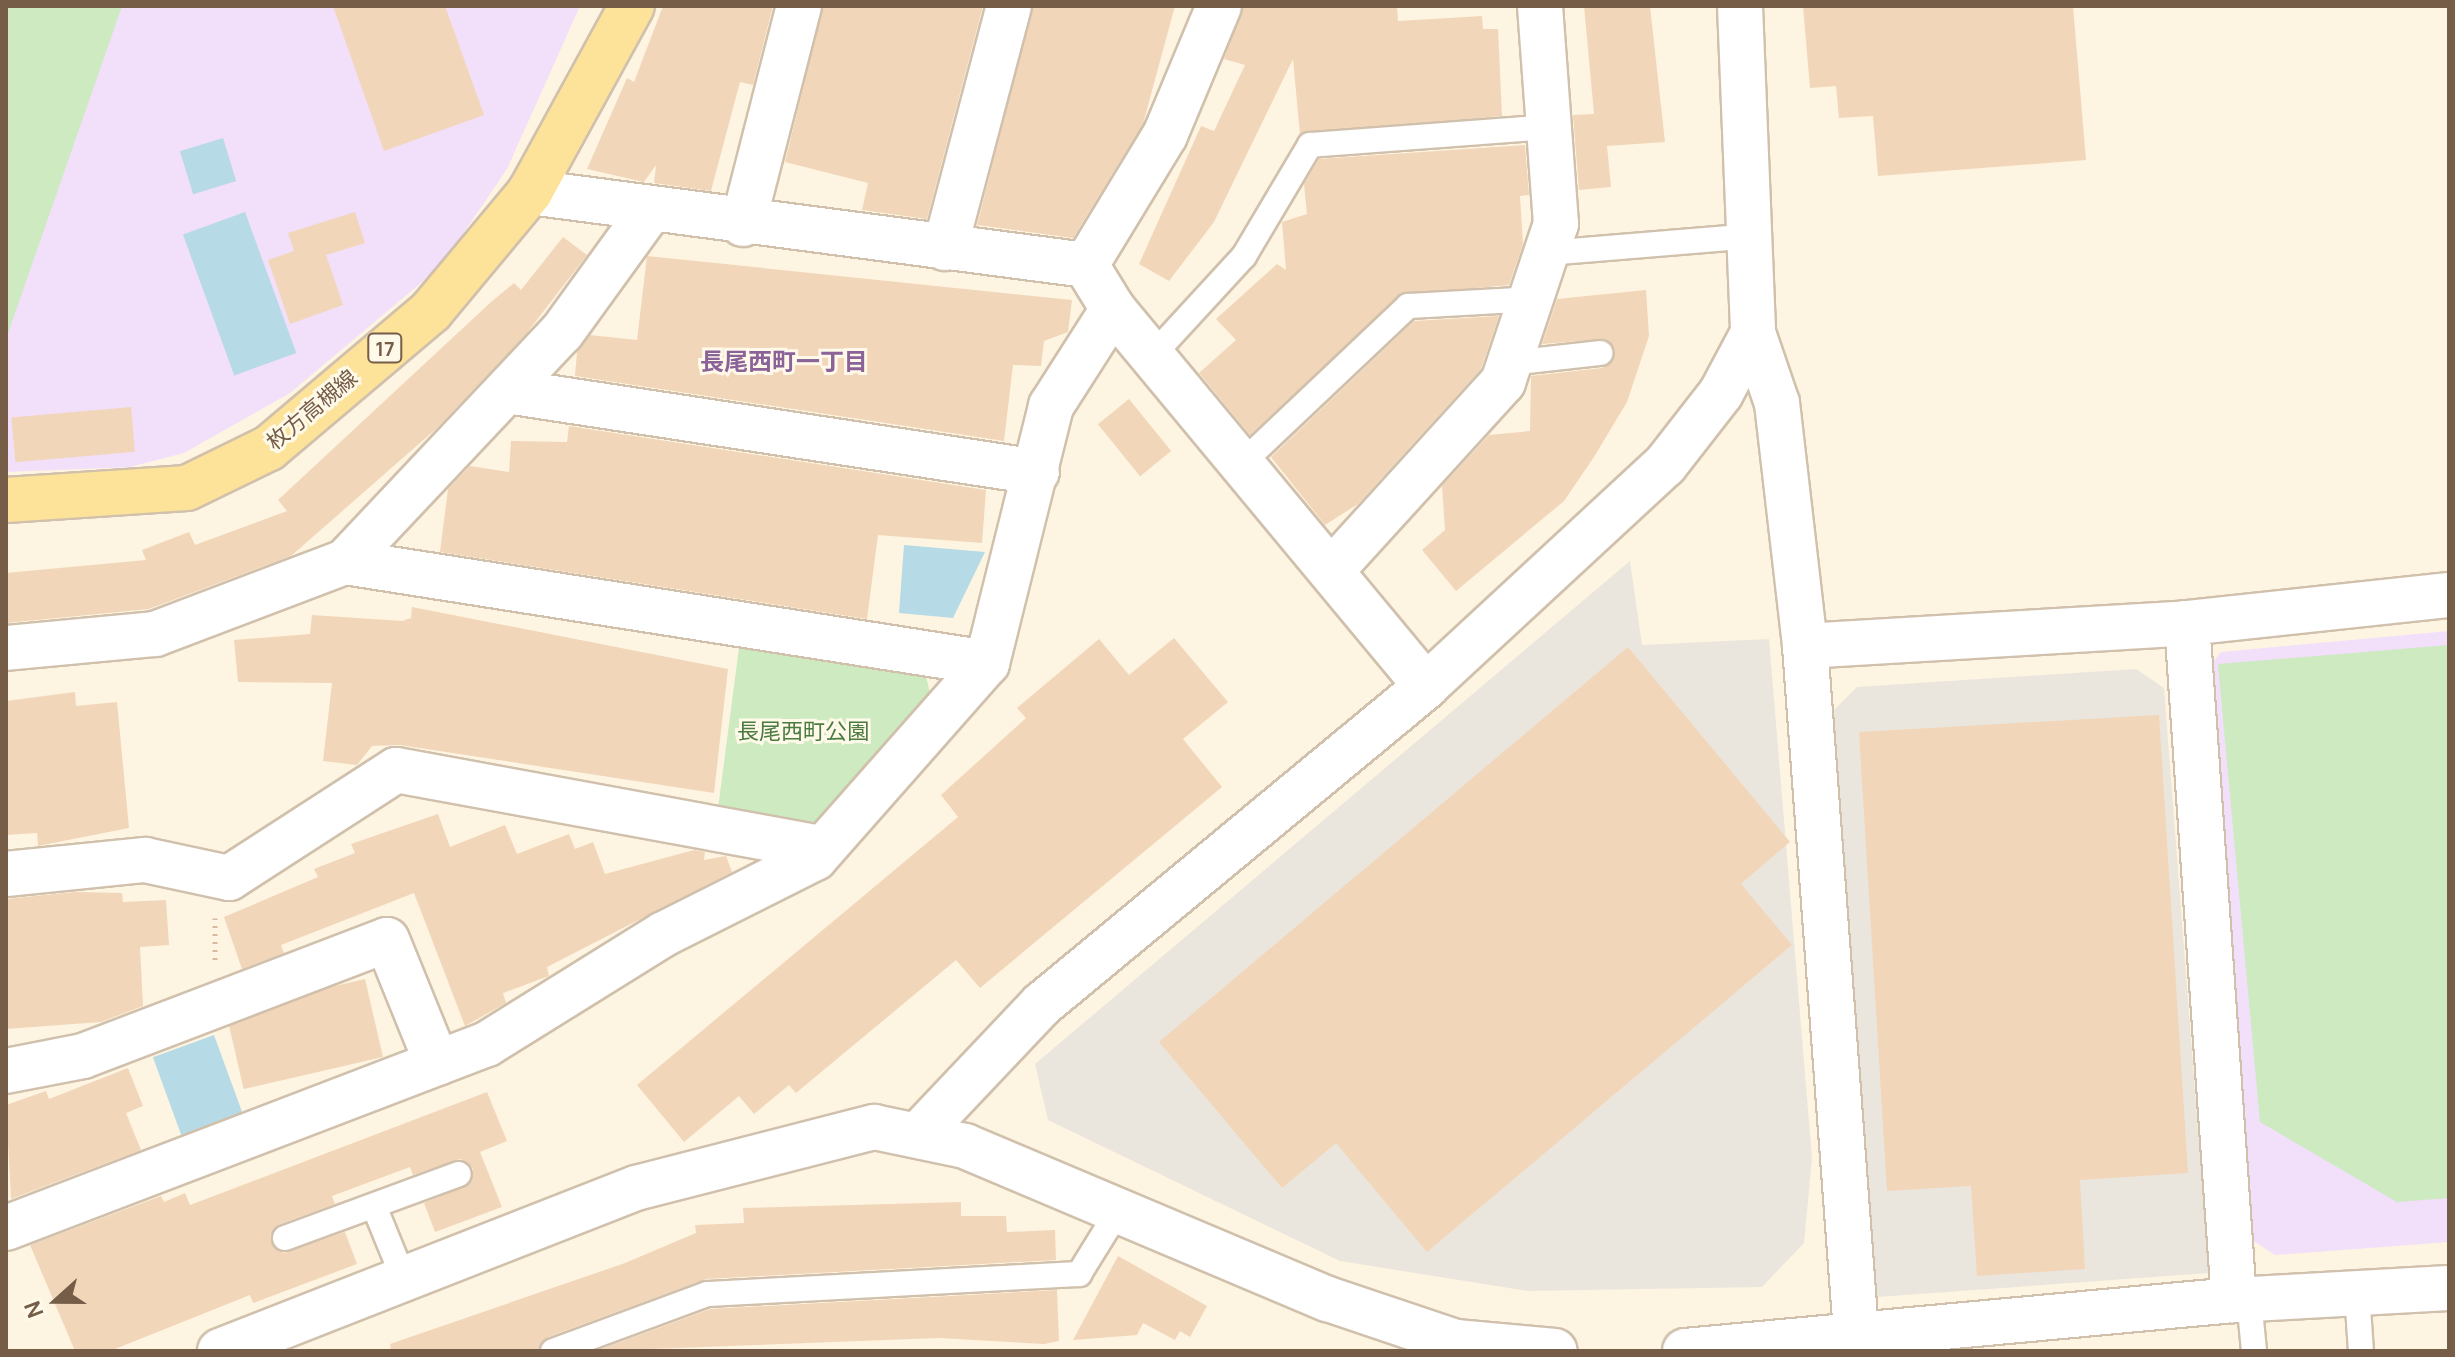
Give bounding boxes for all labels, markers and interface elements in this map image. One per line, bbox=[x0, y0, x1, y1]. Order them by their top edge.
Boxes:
road number: 17 bbox=[367, 332, 403, 364]
district label: 長尾西町一丁目 bbox=[700, 347, 868, 375]
street label: 枚方高槻線 bbox=[261, 365, 363, 455]
park label: 長尾西町公園 bbox=[737, 719, 869, 745]
north arrow bbox=[16, 1261, 96, 1341]
text: N bbox=[17, 1297, 50, 1322]

